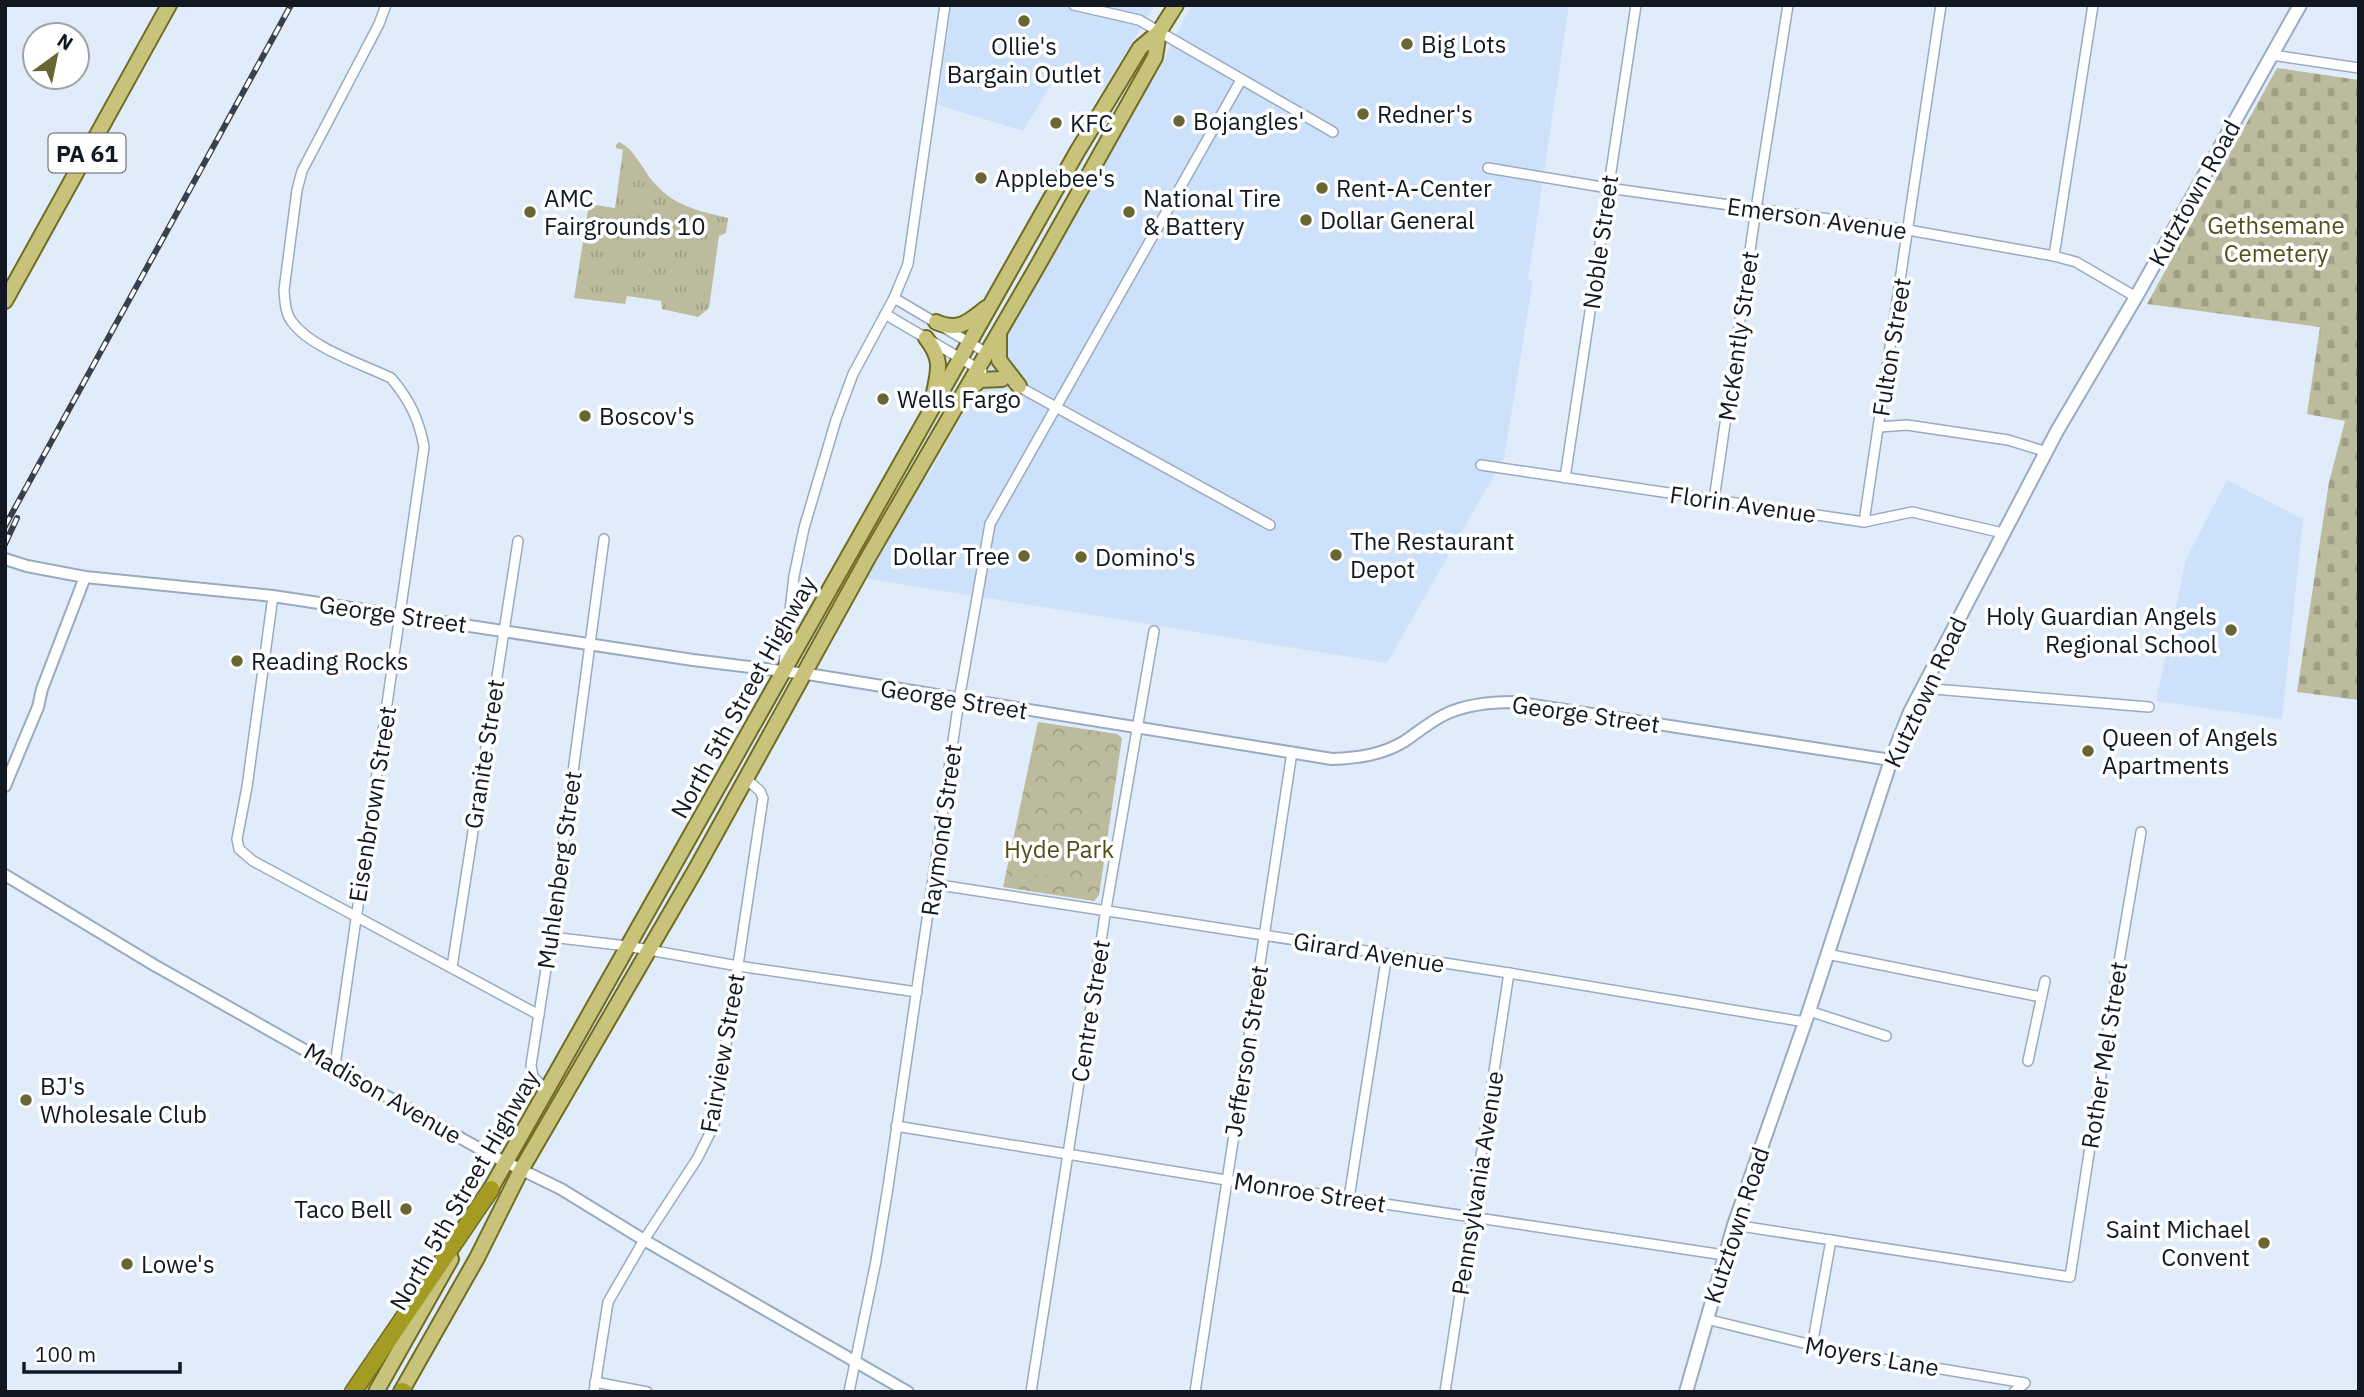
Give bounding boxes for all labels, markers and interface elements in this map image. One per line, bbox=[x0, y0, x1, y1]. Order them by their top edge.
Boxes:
marker: Ollie's Bargain Outlet bbox=[1016, 13, 1032, 29]
north arrow bbox=[21, 21, 91, 91]
text: N bbox=[53, 28, 78, 56]
place label: Big Lots bbox=[1421, 28, 1506, 60]
place label: Ollie's Bargain Outlet bbox=[947, 30, 1101, 90]
marker: Big Lots bbox=[1399, 36, 1415, 52]
place label: Redner's bbox=[1377, 98, 1473, 130]
place label: Bojangles' bbox=[1193, 105, 1304, 137]
marker: Redner's bbox=[1355, 106, 1371, 122]
place label: KFC bbox=[1070, 107, 1113, 139]
marker: Bojangles' bbox=[1171, 113, 1187, 129]
street label: Kutztown Road bbox=[2141, 114, 2247, 272]
marker: KFC bbox=[1048, 115, 1064, 131]
road number: PA 61 bbox=[48, 134, 126, 172]
place label: Applebee's bbox=[995, 162, 1115, 194]
marker: Applebee's bbox=[973, 170, 989, 186]
place label: Rent-A-Center bbox=[1336, 172, 1492, 204]
street label: Noble Street bbox=[1575, 173, 1625, 311]
marker: Rent-A-Center bbox=[1314, 180, 1330, 196]
place label: AMC Fairgrounds 10 bbox=[544, 182, 706, 242]
place label: National Tire & Battery bbox=[1143, 182, 1281, 242]
street label: Emerson Avenue bbox=[1725, 190, 1909, 246]
marker: AMC Fairgrounds 10 bbox=[522, 204, 538, 220]
marker: National Tire & Battery bbox=[1121, 204, 1137, 220]
place label: Dollar General bbox=[1320, 204, 1475, 236]
park label: Gethsemane Cemetery bbox=[2207, 209, 2345, 269]
marker: Dollar General bbox=[1298, 212, 1314, 228]
street label: McKently Street bbox=[1710, 249, 1766, 423]
street label: Fulton Street bbox=[1864, 275, 1918, 419]
place label: Wells Fargo bbox=[897, 383, 1021, 415]
marker: Wells Fargo bbox=[875, 391, 891, 407]
place label: Boscov's bbox=[599, 400, 695, 432]
marker: Boscov's bbox=[577, 408, 593, 424]
street label: Florin Avenue bbox=[1668, 478, 1818, 530]
place label: The Restaurant Depot bbox=[1350, 525, 1514, 585]
place label: Dollar Tree bbox=[893, 540, 1010, 572]
place label: Domino's bbox=[1095, 541, 1196, 573]
marker: The Restaurant Depot bbox=[1328, 547, 1344, 563]
marker: Dollar Tree bbox=[1016, 548, 1032, 564]
marker: Domino's bbox=[1073, 549, 1089, 565]
street label: North 5th Street Highway bbox=[663, 570, 823, 824]
street label: George Street bbox=[317, 588, 469, 640]
place label: Holy Guardian Angels Regional School bbox=[1986, 600, 2217, 660]
street label: Kutztown Road bbox=[1876, 611, 1974, 773]
marker: Holy Guardian Angels Regional School bbox=[2223, 622, 2239, 638]
place label: Reading Rocks bbox=[251, 645, 409, 677]
marker: Reading Rocks bbox=[229, 653, 245, 669]
street label: George Street bbox=[878, 672, 1030, 726]
street label: Granite Street bbox=[456, 677, 512, 831]
street label: George Street bbox=[1510, 688, 1662, 740]
street label: Eisenbrown Street bbox=[341, 704, 403, 904]
place label: Queen of Angels Apartments bbox=[2102, 721, 2278, 781]
street label: Raymond Street bbox=[913, 742, 969, 918]
marker: Queen of Angels Apartments bbox=[2080, 743, 2096, 759]
street label: Muhlenberg Street bbox=[529, 769, 589, 971]
park label: Hyde Park bbox=[1004, 833, 1114, 865]
street label: Girard Avenue bbox=[1291, 924, 1447, 980]
street label: Centre Street bbox=[1063, 938, 1117, 1084]
street label: Rother Mel Street bbox=[2073, 959, 2135, 1151]
street label: Jefferson Street bbox=[1217, 963, 1275, 1139]
street label: Fairview Street bbox=[692, 971, 752, 1135]
street label: Madison Avenue bbox=[298, 1035, 468, 1151]
street label: North 5th Street Highway bbox=[382, 1064, 546, 1316]
street label: Pennsylvania Avenue bbox=[1443, 1069, 1511, 1297]
place label: BJ's Wholesale Club bbox=[40, 1070, 207, 1130]
marker: BJ's Wholesale Club bbox=[18, 1092, 34, 1108]
street label: Kutztown Road bbox=[1696, 1143, 1776, 1307]
street label: Monroe Street bbox=[1232, 1164, 1388, 1220]
place label: Taco Bell bbox=[294, 1193, 392, 1225]
marker: Taco Bell bbox=[398, 1201, 414, 1217]
place label: Saint Michael Convent bbox=[2106, 1213, 2250, 1273]
marker: Saint Michael Convent bbox=[2256, 1235, 2272, 1251]
place label: Lowe's bbox=[141, 1248, 215, 1280]
marker: Lowe's bbox=[119, 1256, 135, 1272]
street label: Moyers Lane bbox=[1802, 1328, 1942, 1384]
scale bar bbox=[24, 1330, 180, 1374]
text: 100 m bbox=[35, 1340, 96, 1368]

